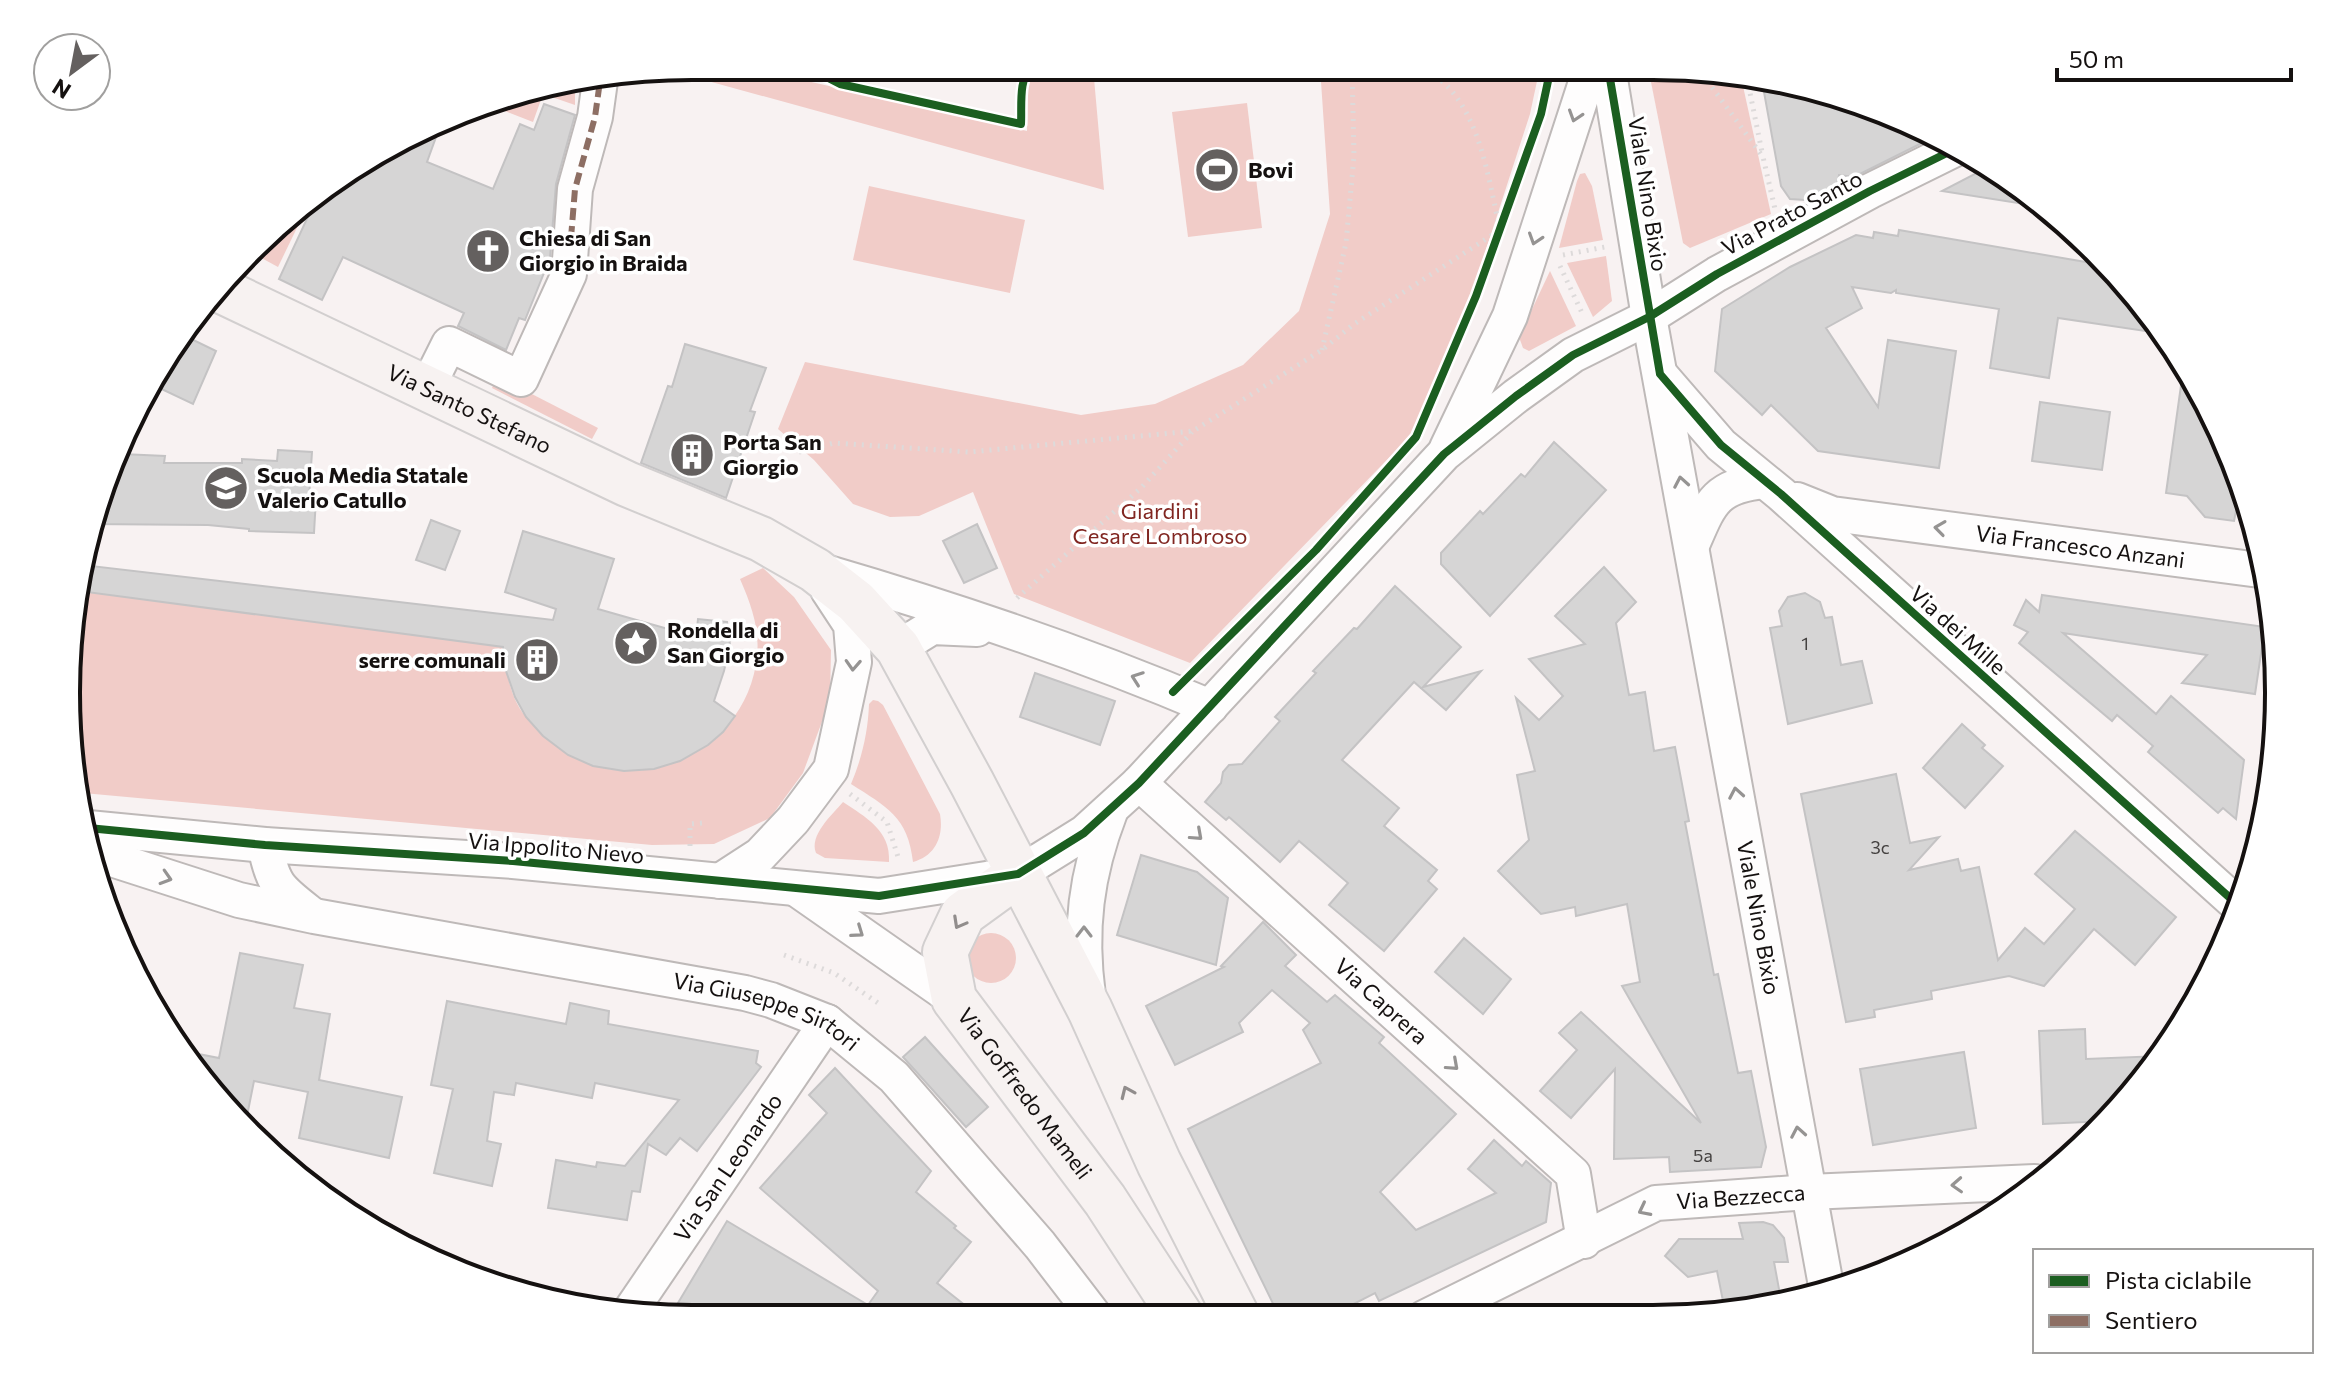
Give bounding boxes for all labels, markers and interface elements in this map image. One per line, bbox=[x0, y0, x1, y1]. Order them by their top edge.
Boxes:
north arrow bbox=[32, 32, 112, 112]
scale bar bbox=[2057, 32, 2291, 82]
text: 50 m bbox=[2069, 44, 2124, 73]
text: N bbox=[47, 74, 75, 105]
one-way arrow bbox=[1568, 108, 1584, 122]
street label: Viale Nino Bixio bbox=[1623, 115, 1674, 273]
sports icon: Bovi bbox=[1193, 146, 1241, 194]
place label: Bovi bbox=[1248, 156, 1293, 183]
street label: Via Prato Santo bbox=[1717, 164, 1867, 261]
place label: Chiesa di San Giorgio in Braida bbox=[519, 224, 688, 276]
church icon: Chiesa di San Giorgio in Braida bbox=[464, 227, 512, 275]
one-way arrow bbox=[1529, 232, 1545, 246]
street label: Via Santo Stefano bbox=[383, 358, 556, 459]
place label: Porta San Giorgio bbox=[723, 428, 822, 480]
building icon: Porta San Giorgio bbox=[668, 431, 716, 479]
place label: Scuola Media Statale Valerio Catullo bbox=[257, 461, 468, 513]
school or university icon: Scuola Media Statale Valerio Catullo bbox=[202, 464, 250, 512]
one-way arrow bbox=[1673, 475, 1690, 489]
park label: Giardini Cesare Lombroso bbox=[1073, 497, 1247, 549]
street label: Via Francesco Anzani bbox=[1974, 519, 2187, 573]
one-way arrow bbox=[1933, 520, 1947, 537]
street label: Via dei Mille bbox=[1905, 579, 2012, 680]
place label: Rondella di San Giorgio bbox=[667, 616, 784, 668]
place icon: Rondella di San Giorgio bbox=[612, 619, 660, 667]
house number: 1 bbox=[1801, 632, 1809, 654]
building icon: serre comunali bbox=[513, 636, 561, 684]
place label: serre comunali bbox=[359, 646, 506, 673]
one-way arrow bbox=[844, 659, 861, 672]
one-way arrow bbox=[1131, 671, 1145, 688]
one-way arrow bbox=[1729, 787, 1746, 800]
street label: Via Ippolito Nievo bbox=[467, 826, 645, 869]
one-way arrow bbox=[1188, 826, 1202, 840]
house number: 3c bbox=[1870, 836, 1890, 858]
street label: Viale Nino Bixio bbox=[1732, 838, 1787, 997]
one-way arrow bbox=[159, 869, 173, 885]
one-way arrow bbox=[954, 915, 969, 929]
one-way arrow bbox=[850, 922, 864, 937]
one-way arrow bbox=[1076, 925, 1093, 938]
street label: Via Caprera bbox=[1329, 952, 1434, 1050]
street label: Via Giuseppe Sirtori bbox=[671, 966, 865, 1056]
street label: Via Goffredo Mameli bbox=[952, 1002, 1098, 1184]
one-way arrow bbox=[1443, 1056, 1458, 1070]
one-way arrow bbox=[1121, 1086, 1137, 1100]
street label: Via San Leonardo bbox=[668, 1088, 788, 1247]
one-way arrow bbox=[1790, 1125, 1807, 1139]
house number: 5a bbox=[1693, 1144, 1713, 1166]
one-way arrow bbox=[1950, 1177, 1963, 1194]
street label: Via Bezzecca bbox=[1675, 1178, 1806, 1214]
one-way arrow bbox=[1637, 1200, 1652, 1215]
legend bbox=[2033, 1249, 2313, 1353]
text: Pista ciclabile bbox=[2105, 1265, 2252, 1294]
text: Sentiero bbox=[2105, 1305, 2198, 1334]

